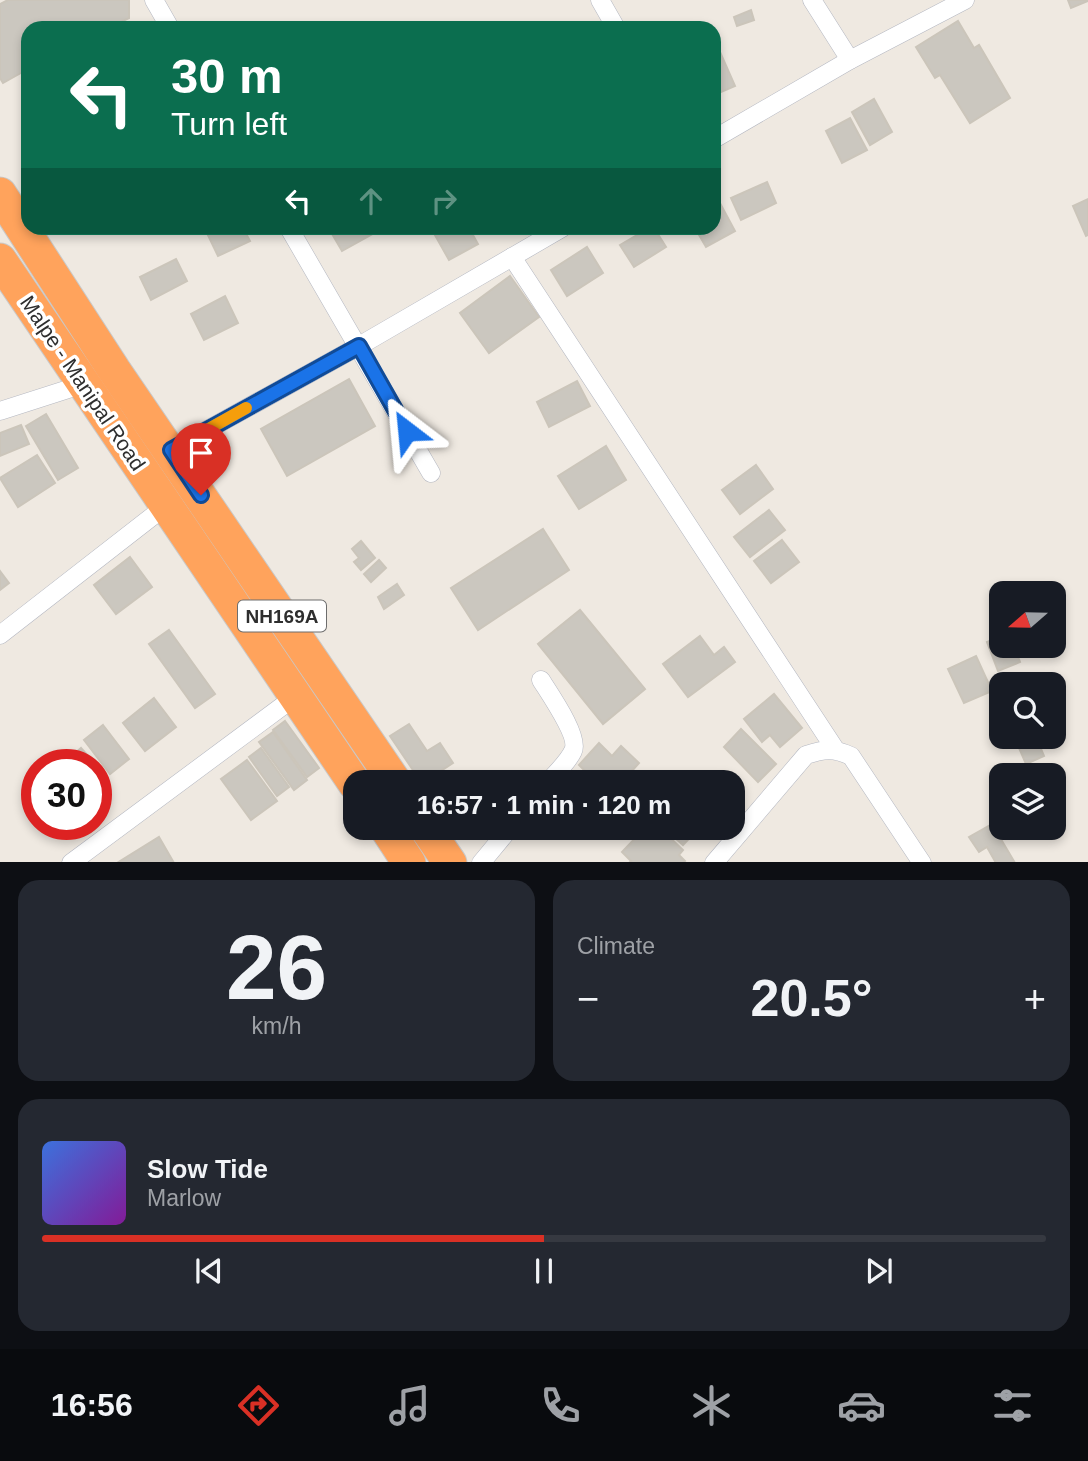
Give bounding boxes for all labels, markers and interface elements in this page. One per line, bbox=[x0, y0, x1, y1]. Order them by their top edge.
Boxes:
icon: left bbox=[56, 49, 147, 140]
text: 30 m bbox=[171, 49, 283, 103]
text: Turn left bbox=[171, 106, 287, 142]
icon: left bbox=[279, 182, 317, 220]
icon: ahead bbox=[352, 182, 390, 220]
icon: right bbox=[425, 182, 463, 220]
street label: Malpe - Manipal Road bbox=[16, 291, 150, 475]
position arrow bbox=[370, 394, 444, 468]
pin bbox=[171, 423, 231, 495]
icon: arrive bbox=[182, 434, 220, 472]
north arrow bbox=[989, 581, 1066, 658]
map controls bbox=[989, 581, 1066, 840]
road number: NH169A bbox=[238, 600, 326, 632]
button: search bbox=[989, 672, 1066, 749]
speed limit sign: 30 bbox=[21, 749, 112, 840]
button: layers bbox=[989, 763, 1066, 840]
text: 16:57 · 1 min · 120 m bbox=[417, 790, 671, 820]
text: 26 bbox=[226, 917, 327, 1018]
text: Climate bbox=[577, 933, 655, 959]
text: 20.5° bbox=[750, 969, 873, 1027]
text: − bbox=[577, 978, 599, 1020]
text: + bbox=[1024, 978, 1046, 1020]
text: km/h bbox=[252, 1013, 301, 1039]
text: Slow Tide bbox=[147, 1154, 268, 1184]
text: Marlow bbox=[147, 1185, 221, 1211]
icon: previous bbox=[190, 1252, 228, 1290]
icon: pause bbox=[525, 1252, 563, 1290]
icon: next bbox=[860, 1252, 898, 1290]
icon: directions bbox=[234, 1381, 283, 1430]
icon: music bbox=[385, 1381, 434, 1430]
icon: phone bbox=[536, 1381, 585, 1430]
icon: climate bbox=[687, 1381, 736, 1430]
icon: car bbox=[837, 1381, 886, 1430]
icon: filters bbox=[988, 1381, 1037, 1430]
text: 16:56 bbox=[51, 1387, 133, 1423]

